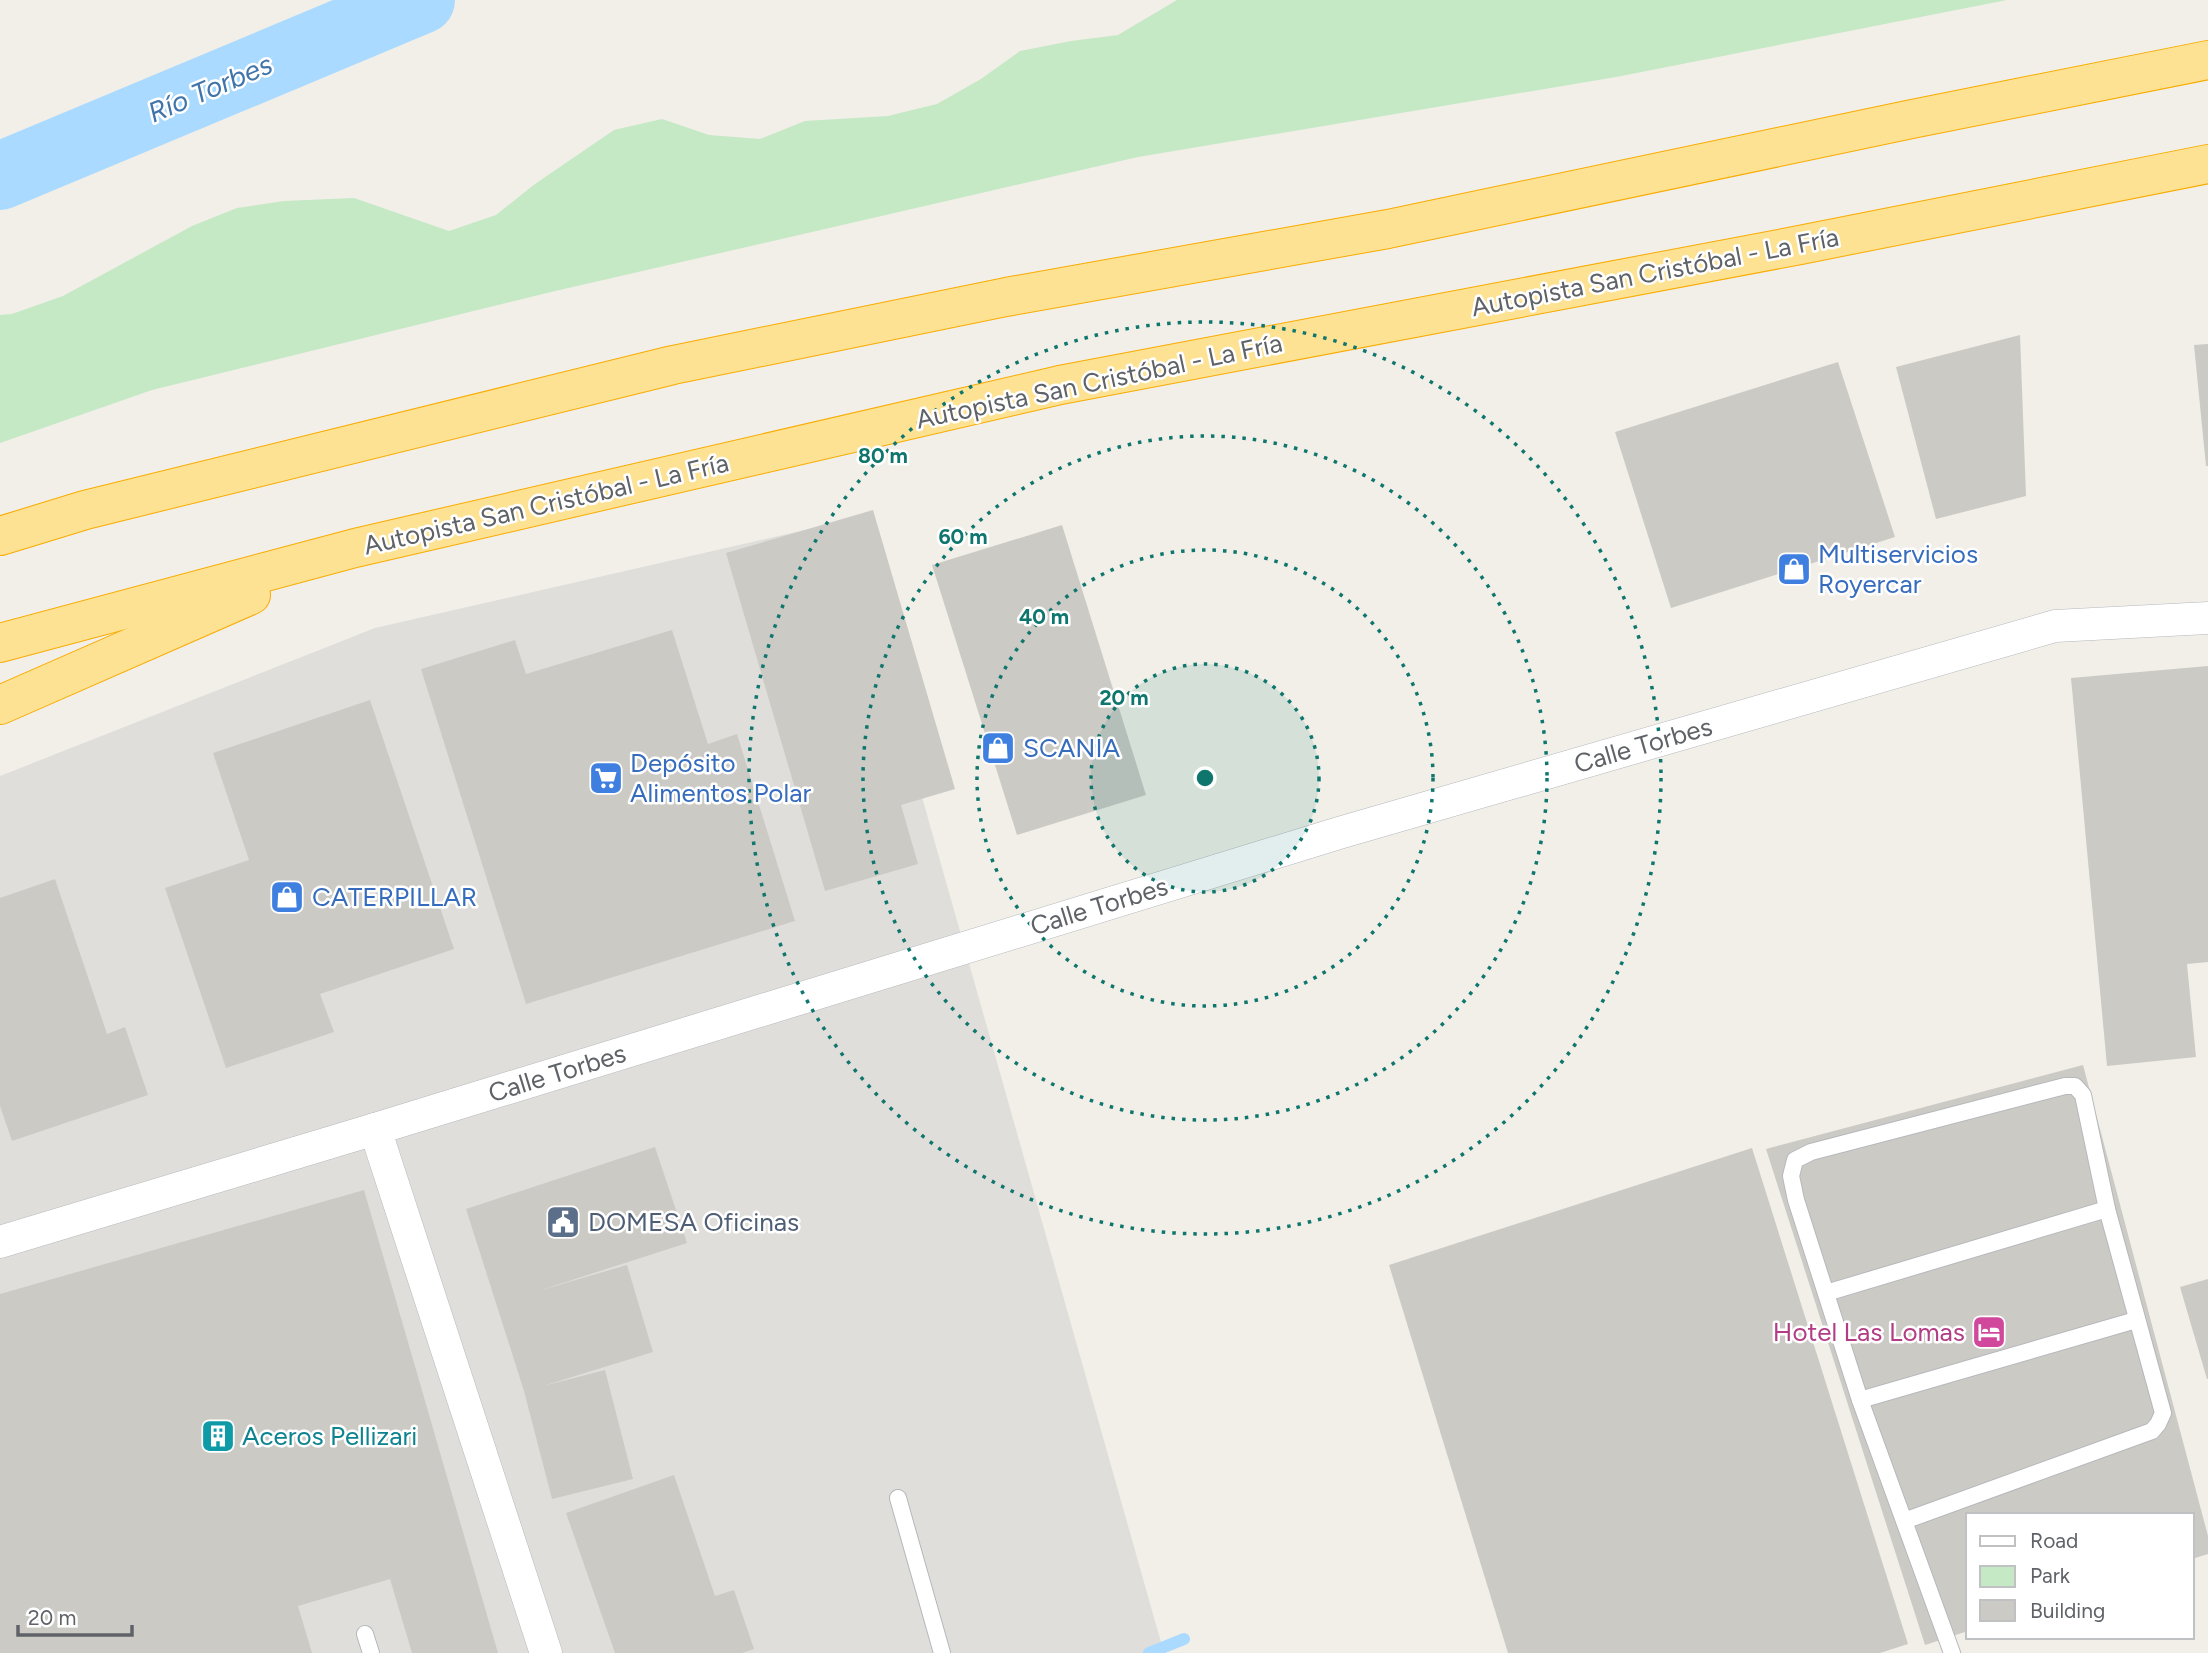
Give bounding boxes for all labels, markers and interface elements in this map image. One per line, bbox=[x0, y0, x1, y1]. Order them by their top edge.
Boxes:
water label: Río Torbes bbox=[143, 47, 277, 129]
street label: Autopista San Cristóbal - La Fría bbox=[1469, 221, 1841, 323]
street label: Autopista San Cristóbal - La Fría bbox=[913, 327, 1285, 435]
text: 80 m bbox=[858, 443, 908, 468]
street label: Autopista San Cristóbal - La Fría bbox=[360, 446, 732, 562]
text: 60 m bbox=[938, 524, 988, 549]
place label: Multiservicios Royercar bbox=[1818, 538, 1978, 600]
shop icon: Multiservicios Royercar bbox=[1775, 550, 1813, 588]
text: 40 m bbox=[1019, 604, 1069, 629]
text: 20 m bbox=[1099, 685, 1149, 710]
street label: Calle Torbes bbox=[1570, 710, 1716, 780]
shop icon: SCANIA bbox=[979, 729, 1017, 767]
place label: SCANIA bbox=[1023, 732, 1120, 764]
place label: Depósito Alimentos Polar bbox=[630, 747, 811, 809]
supermarket icon: Depósito Alimentos Polar bbox=[587, 759, 625, 797]
centre of rings bbox=[1193, 766, 1217, 790]
street label: Calle Torbes bbox=[1026, 870, 1172, 942]
shop icon: CATERPILLAR bbox=[268, 878, 306, 916]
place label: CATERPILLAR bbox=[312, 881, 477, 913]
street label: Calle Torbes bbox=[484, 1037, 630, 1109]
public building icon: DOMESA Oficinas bbox=[544, 1203, 582, 1241]
place label: DOMESA Oficinas bbox=[588, 1206, 799, 1238]
hotel icon: Hotel Las Lomas bbox=[1970, 1313, 2008, 1351]
place label: Hotel Las Lomas bbox=[1773, 1316, 1965, 1348]
building icon: Aceros Pellizari bbox=[199, 1417, 237, 1455]
place label: Aceros Pellizari bbox=[242, 1420, 417, 1452]
legend bbox=[1966, 1513, 2194, 1639]
text: Road bbox=[2030, 1528, 2078, 1553]
text: Park bbox=[2030, 1563, 2071, 1588]
scale bar bbox=[18, 1594, 131, 1638]
text: Building bbox=[2030, 1598, 2105, 1623]
text: 20 m bbox=[28, 1605, 76, 1630]

